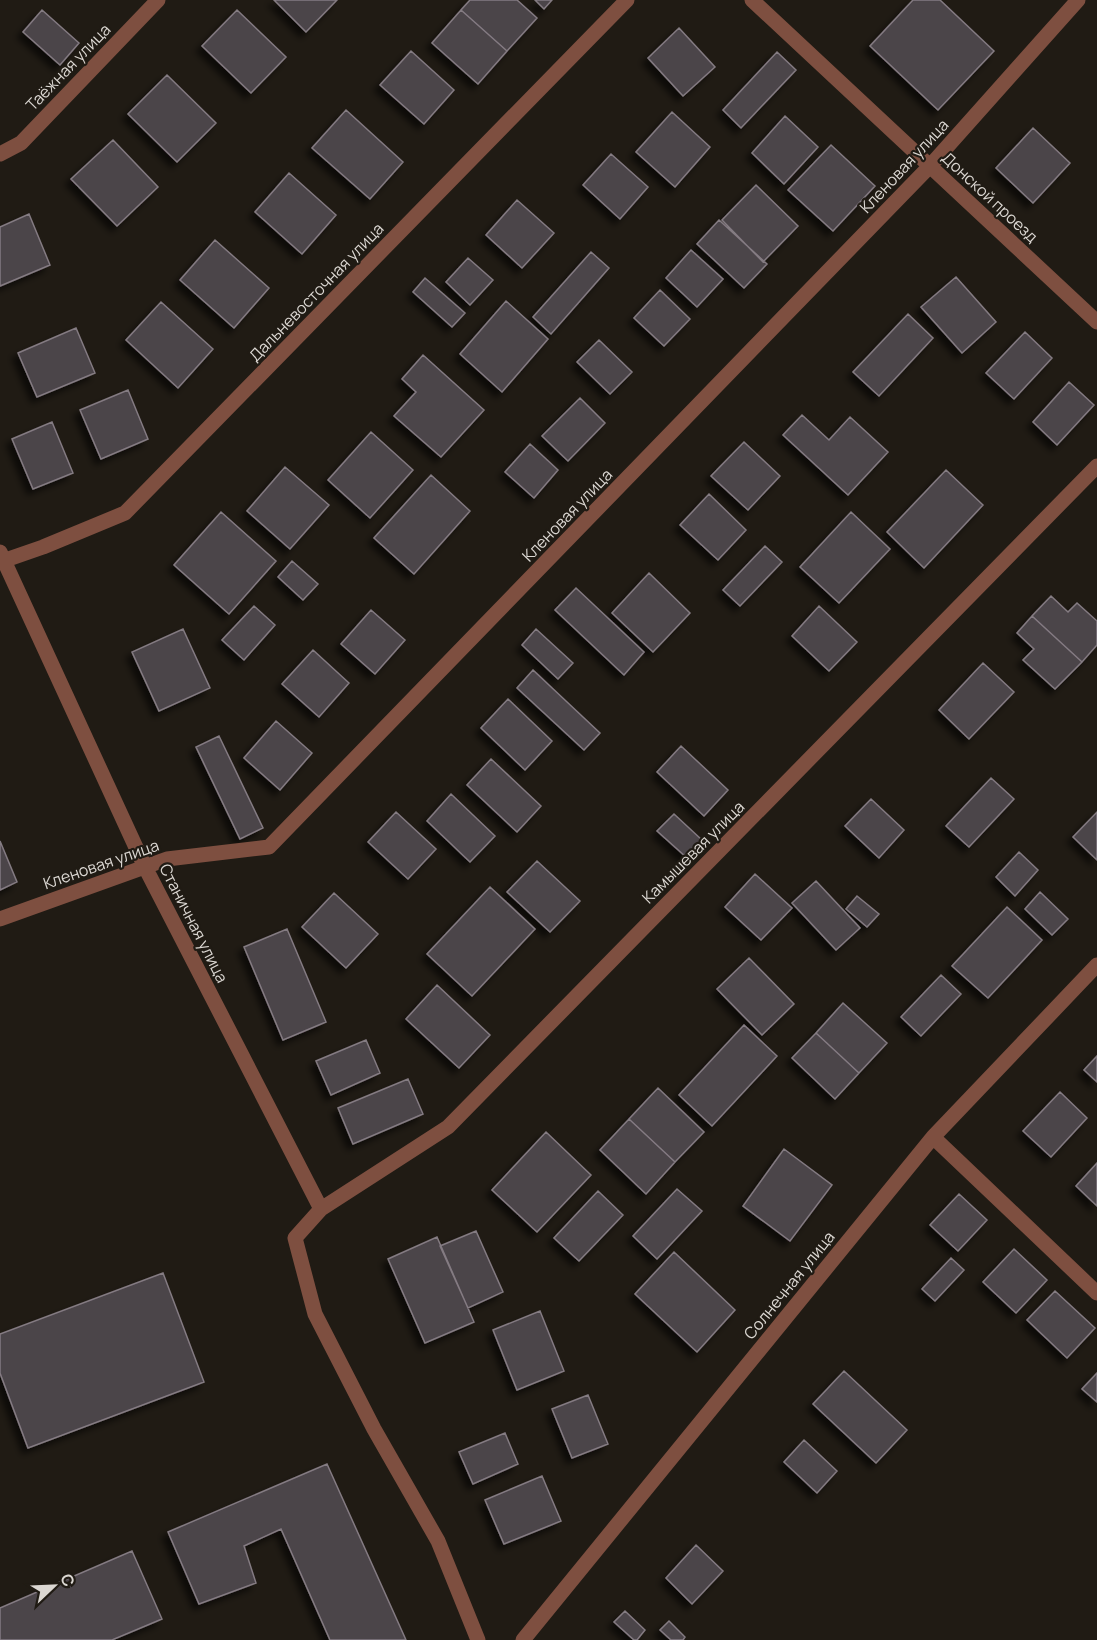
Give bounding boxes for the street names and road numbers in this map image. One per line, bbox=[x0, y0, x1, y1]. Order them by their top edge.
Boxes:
street label: Таёжная улица bbox=[21, 19, 115, 115]
street label: Кленовая улица bbox=[855, 114, 953, 218]
street label: Донской проезд bbox=[937, 147, 1043, 248]
street label: Дальневосточная улица bbox=[244, 218, 388, 366]
street label: Кленовая улица bbox=[517, 464, 617, 566]
street label: Камышевая улица bbox=[637, 796, 749, 908]
street label: Кленовая улица bbox=[40, 834, 162, 894]
street label: Станичная улица bbox=[154, 860, 234, 986]
street label: Солнечная улица bbox=[739, 1226, 839, 1344]

